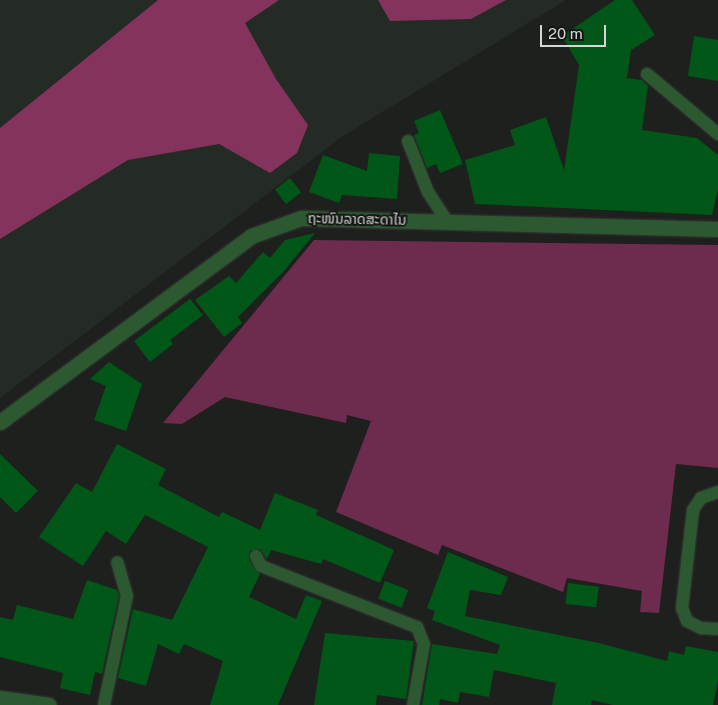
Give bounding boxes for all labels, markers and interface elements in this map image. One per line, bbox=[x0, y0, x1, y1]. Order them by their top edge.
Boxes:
scale bar bbox=[543, 15, 609, 47]
text: 20 m bbox=[548, 25, 583, 42]
street label: ຖະໜົນລາດສະດາໄນ bbox=[307, 210, 407, 228]

